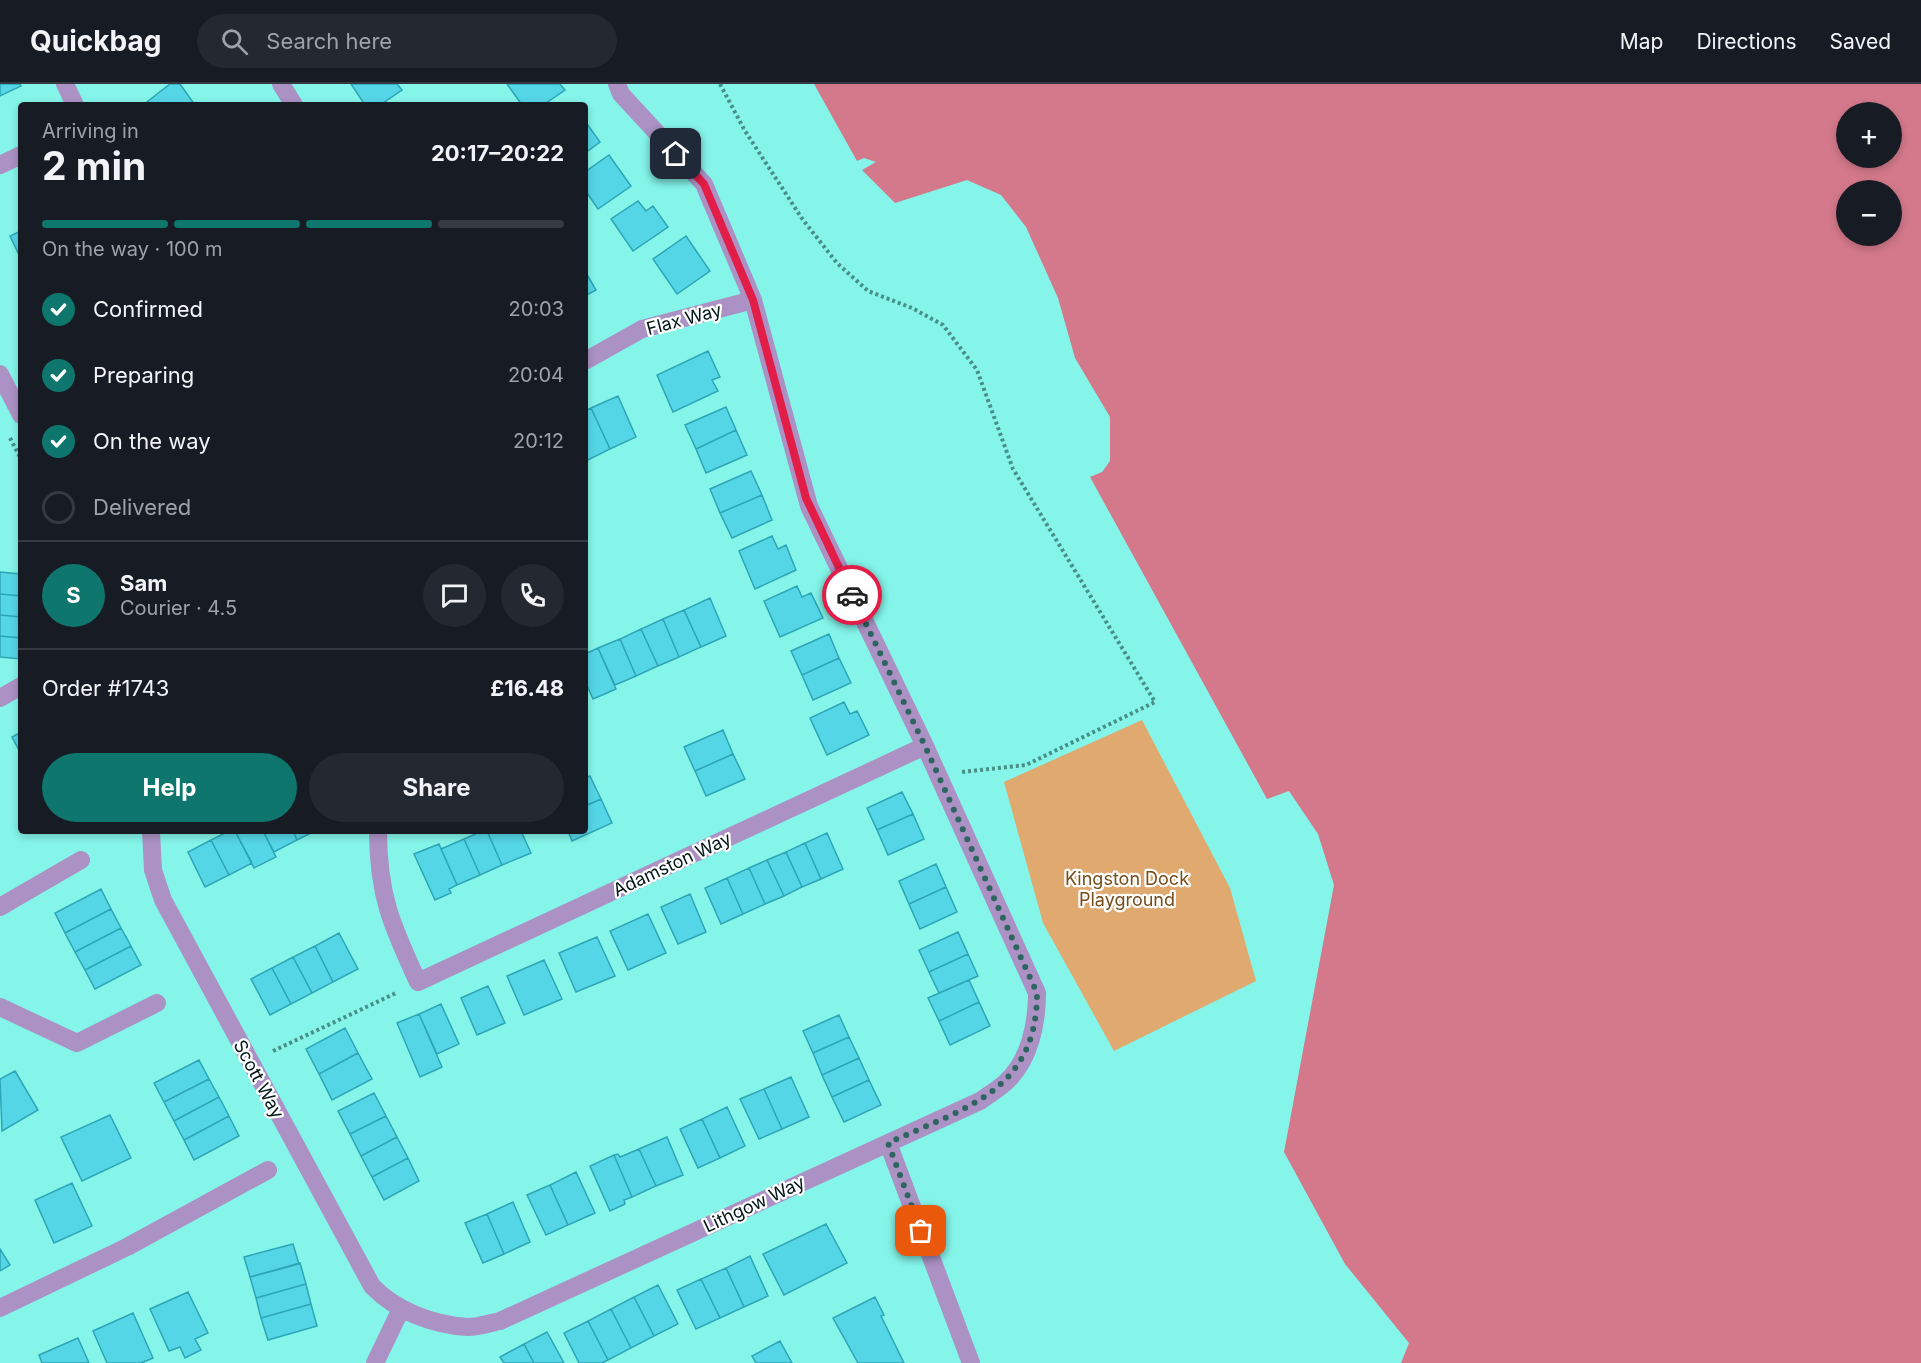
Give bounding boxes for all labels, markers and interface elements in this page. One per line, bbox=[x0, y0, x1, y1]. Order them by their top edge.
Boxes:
search box bbox=[197, 14, 617, 68]
text: Quickbag bbox=[30, 24, 161, 58]
icon: search bbox=[218, 25, 251, 58]
text: Search here bbox=[266, 28, 392, 54]
text: Map bbox=[1620, 29, 1663, 54]
text: Directions bbox=[1696, 29, 1797, 54]
text: Saved bbox=[1830, 29, 1891, 54]
map controls bbox=[1836, 102, 1902, 246]
button: + bbox=[1836, 102, 1902, 168]
text: Arriving in bbox=[42, 119, 139, 143]
pin bbox=[650, 128, 701, 179]
icon: home bbox=[659, 137, 692, 170]
text: 20:17–20:22 bbox=[431, 140, 564, 166]
text: 2 min bbox=[42, 142, 146, 189]
button: − bbox=[1836, 180, 1902, 246]
text: On the way · 100 m bbox=[42, 237, 222, 261]
icon: check bbox=[42, 293, 75, 326]
text: Confirmed bbox=[93, 296, 203, 322]
text: 20:03 bbox=[508, 297, 564, 321]
street label: Flax Way bbox=[644, 299, 724, 339]
icon: check bbox=[42, 359, 75, 392]
text: Preparing bbox=[93, 362, 194, 388]
text: 20:04 bbox=[508, 363, 564, 387]
icon: check bbox=[42, 425, 75, 458]
text: On the way bbox=[93, 428, 211, 454]
text: 20:12 bbox=[513, 429, 564, 453]
text: Delivered bbox=[93, 494, 191, 520]
button: chat bbox=[423, 564, 486, 627]
button: phone bbox=[501, 564, 564, 627]
courier bbox=[822, 565, 882, 625]
text: Sam bbox=[120, 570, 167, 596]
icon: car bbox=[836, 579, 869, 612]
text: S bbox=[66, 582, 81, 608]
text: Courier · 4.5 bbox=[120, 596, 237, 620]
text: Order #1743 bbox=[42, 675, 169, 701]
text: £16.48 bbox=[490, 675, 564, 701]
button: Help bbox=[42, 753, 297, 822]
button: Share bbox=[309, 753, 564, 822]
street label: Adamston Way bbox=[610, 827, 734, 901]
park label: Kingston Dock Playground bbox=[1065, 868, 1189, 910]
street label: Scott Way bbox=[230, 1036, 288, 1122]
street label: Lithgow Way bbox=[700, 1171, 808, 1237]
pin bbox=[895, 1205, 946, 1256]
icon: bag bbox=[904, 1214, 937, 1247]

